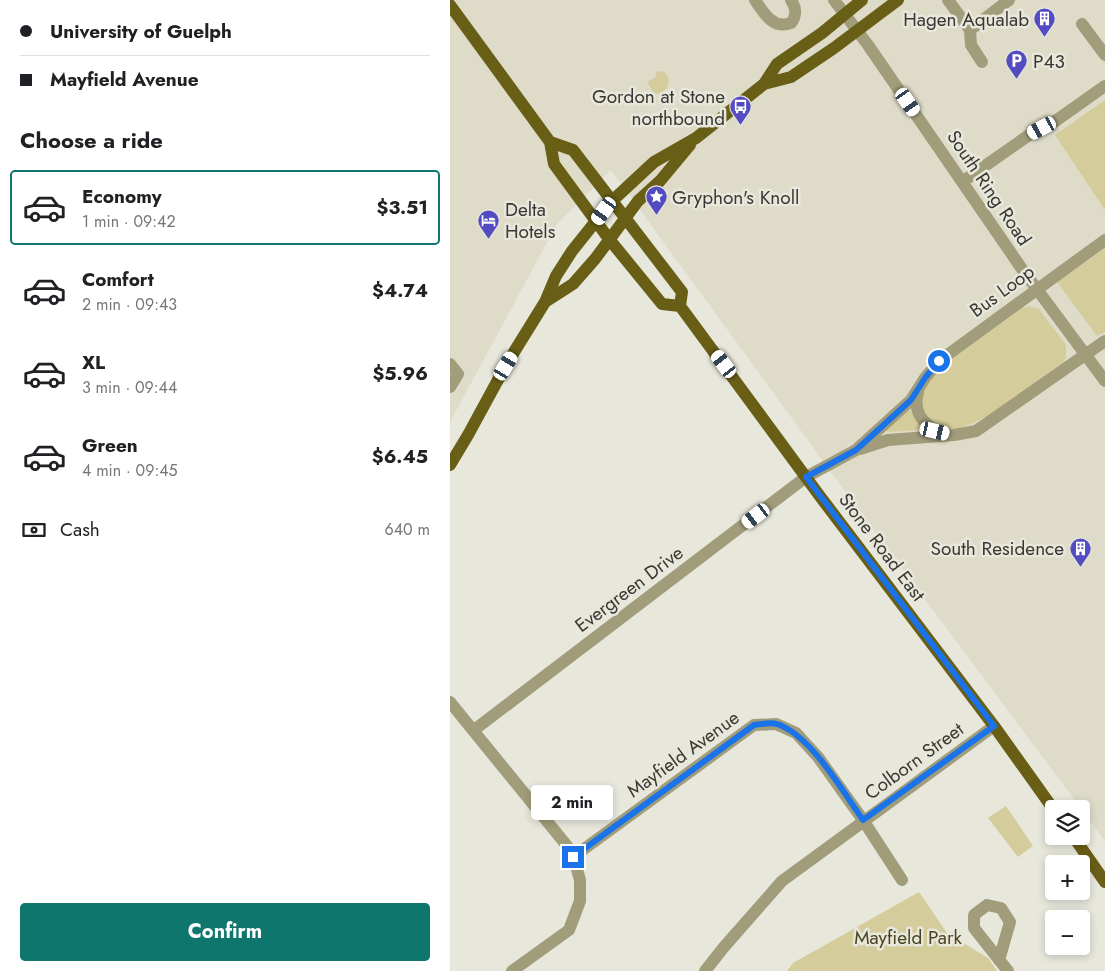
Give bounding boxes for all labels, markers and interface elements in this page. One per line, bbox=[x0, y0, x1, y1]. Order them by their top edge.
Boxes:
place label: Hagen Aqualab bbox=[903, 6, 1029, 33]
building icon: Hagen Aqualab bbox=[1033, 7, 1057, 38]
text: University of Guelph bbox=[50, 18, 232, 45]
place label: P43 bbox=[1033, 48, 1065, 75]
parking icon: P43 bbox=[1005, 49, 1029, 80]
text: Mayfield Avenue bbox=[50, 66, 199, 93]
place label: Gordon at Stone northbound bbox=[592, 83, 725, 132]
car bbox=[893, 85, 922, 119]
bus stop icon: Gordon at Stone northbound bbox=[729, 95, 753, 126]
car bbox=[1025, 114, 1058, 142]
text: Choose a ride bbox=[20, 124, 163, 156]
street label: South Ring Road bbox=[940, 125, 1038, 251]
text: Economy bbox=[82, 183, 162, 210]
place label: Gryphon's Knoll bbox=[672, 184, 799, 211]
icon: car bbox=[22, 185, 67, 230]
place icon: Gryphon's Knoll bbox=[644, 185, 668, 216]
text: $3.51 bbox=[377, 194, 428, 221]
car bbox=[589, 194, 618, 228]
place label: Delta Hotels bbox=[505, 196, 556, 245]
hotel icon: Delta Hotels bbox=[477, 208, 501, 239]
text: 1 min · 09:42 bbox=[82, 210, 176, 233]
street label: Bus Loop bbox=[964, 258, 1040, 324]
text: Comfort bbox=[82, 266, 154, 293]
icon: car bbox=[22, 268, 67, 313]
text: $4.74 bbox=[372, 277, 428, 304]
text: 2 min · 09:43 bbox=[82, 293, 177, 316]
car bbox=[708, 348, 739, 380]
text: XL bbox=[82, 349, 105, 376]
car bbox=[491, 349, 520, 383]
route start bbox=[928, 350, 950, 372]
icon: car bbox=[22, 351, 67, 396]
text: $5.96 bbox=[372, 360, 428, 387]
text: 3 min · 09:44 bbox=[82, 376, 177, 399]
car bbox=[918, 420, 951, 442]
text: Green bbox=[82, 432, 138, 459]
icon: car bbox=[22, 434, 67, 479]
text: $6.45 bbox=[372, 443, 428, 470]
text: 4 min · 09:45 bbox=[82, 459, 178, 482]
street label: Stone Road East bbox=[832, 487, 932, 607]
car bbox=[739, 501, 772, 531]
icon: cash bbox=[20, 516, 48, 544]
text: Cash bbox=[60, 516, 100, 543]
text: 640 m bbox=[385, 518, 430, 541]
place label: South Residence bbox=[931, 535, 1064, 562]
building icon: South Residence bbox=[1068, 536, 1092, 567]
street label: Evergreen Drive bbox=[569, 539, 689, 639]
street label: Mayfield Avenue bbox=[621, 704, 745, 804]
street label: Colborn Street bbox=[859, 716, 969, 806]
callout: 2 min bbox=[532, 784, 614, 820]
text: 2 min bbox=[551, 791, 593, 814]
map controls bbox=[1045, 800, 1090, 955]
button: layers bbox=[1045, 800, 1090, 845]
route end bbox=[562, 846, 584, 868]
button: + bbox=[1045, 855, 1090, 900]
button: Confirm bbox=[20, 903, 430, 961]
button: − bbox=[1045, 910, 1090, 955]
park label: Mayfield Park bbox=[854, 924, 962, 951]

